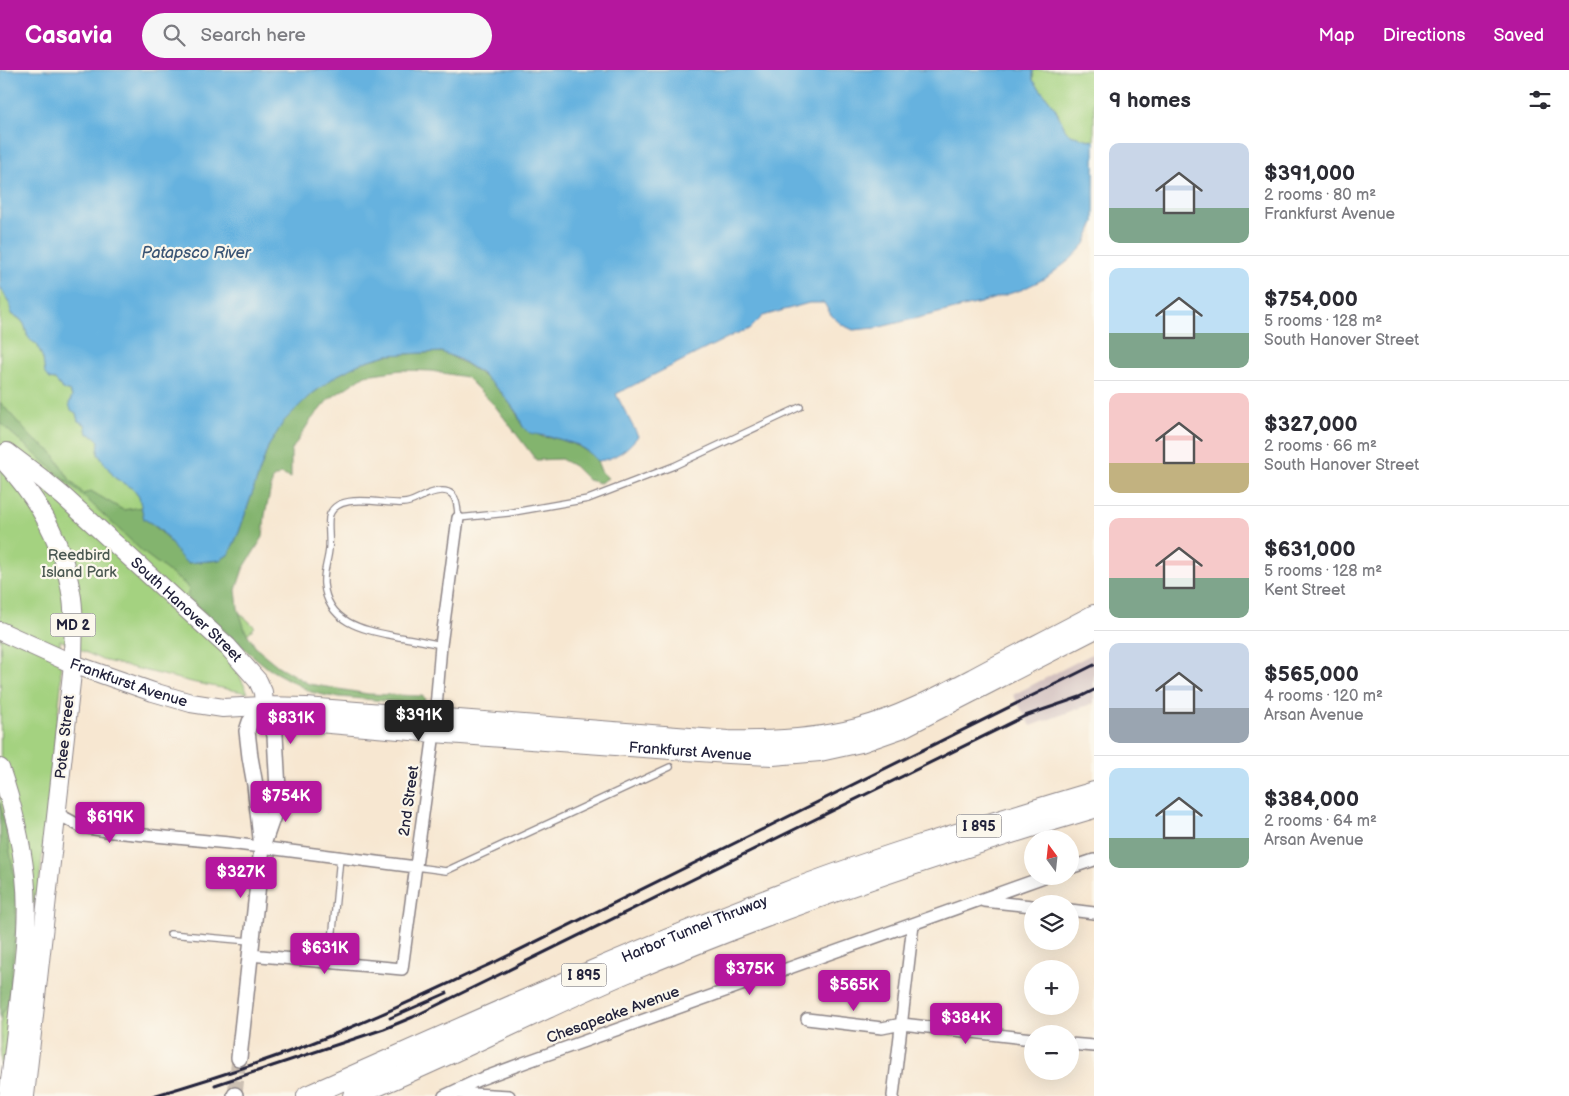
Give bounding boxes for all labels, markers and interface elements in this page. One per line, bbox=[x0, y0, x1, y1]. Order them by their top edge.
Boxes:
search box bbox=[142, 13, 492, 58]
text: Casavia bbox=[25, 21, 112, 50]
icon: search bbox=[160, 21, 188, 49]
text: Search here bbox=[200, 24, 306, 47]
text: Map bbox=[1319, 25, 1355, 46]
text: Directions bbox=[1383, 25, 1465, 46]
text: Saved bbox=[1493, 25, 1544, 46]
icon: filters bbox=[1526, 86, 1554, 114]
text: 9 homes bbox=[1109, 88, 1191, 113]
text: $391,000 bbox=[1264, 161, 1355, 186]
icon: home bbox=[1149, 163, 1209, 223]
text: 2 rooms · 80 m² bbox=[1264, 186, 1376, 205]
text: Frankfurst Avenue bbox=[1264, 205, 1395, 224]
water label: Patapsco River bbox=[141, 244, 252, 263]
text: $754,000 bbox=[1264, 287, 1358, 312]
icon: home bbox=[1149, 288, 1209, 348]
text: 5 rooms · 128 m² bbox=[1264, 312, 1382, 331]
text: South Hanover Street bbox=[1264, 331, 1419, 350]
text: $327,000 bbox=[1264, 412, 1358, 437]
icon: home bbox=[1149, 413, 1209, 473]
text: 2 rooms · 66 m² bbox=[1264, 437, 1377, 456]
text: South Hanover Street bbox=[1264, 456, 1419, 475]
text: $631,000 bbox=[1264, 537, 1356, 562]
icon: home bbox=[1149, 538, 1209, 598]
park label: Reedbird Island Park bbox=[41, 546, 117, 582]
street label: South Hanover Street bbox=[127, 553, 247, 666]
text: 5 rooms · 128 m² bbox=[1264, 562, 1382, 581]
text: Kent Street bbox=[1264, 581, 1346, 600]
road number: MD 2 bbox=[50, 614, 96, 636]
street label: Frankfurst Avenue bbox=[67, 654, 190, 711]
text: $565,000 bbox=[1264, 662, 1359, 687]
icon: home bbox=[1149, 663, 1209, 723]
text: 4 rooms · 120 m² bbox=[1264, 687, 1383, 706]
street label: Potee Street bbox=[51, 694, 79, 780]
pin: $391K bbox=[384, 700, 454, 742]
pin: $831K bbox=[256, 702, 326, 745]
text: $391K bbox=[396, 706, 442, 725]
text: Arsan Avenue bbox=[1264, 706, 1364, 725]
text: $831K bbox=[267, 709, 315, 728]
street label: Frankfurst Avenue bbox=[628, 737, 752, 765]
street label: 2nd Street bbox=[395, 764, 423, 837]
pin: $754K bbox=[251, 780, 321, 823]
text: $754K bbox=[262, 787, 310, 806]
text: $384,000 bbox=[1264, 787, 1359, 812]
icon: home bbox=[1149, 788, 1209, 848]
pin: $619K bbox=[75, 802, 145, 844]
text: $619K bbox=[86, 808, 134, 827]
text: 2 rooms · 64 m² bbox=[1264, 812, 1377, 831]
road number: I 895 bbox=[956, 814, 1002, 838]
north arrow bbox=[1024, 830, 1079, 885]
map controls bbox=[1024, 830, 1079, 1080]
text: Arsan Avenue bbox=[1264, 831, 1364, 850]
pin: $327K bbox=[206, 856, 276, 899]
text: $327K bbox=[217, 863, 265, 882]
street label: Harbor Tunnel Thruway bbox=[619, 891, 770, 967]
button: layers bbox=[1024, 895, 1079, 950]
pin: $631K bbox=[290, 932, 360, 975]
text: $631K bbox=[301, 939, 349, 958]
pin: $375K bbox=[715, 954, 785, 996]
text: $375K bbox=[726, 960, 774, 979]
button: + bbox=[1024, 960, 1079, 1015]
road number: I 895 bbox=[562, 964, 606, 986]
pin: $565K bbox=[819, 970, 889, 1012]
text: $565K bbox=[829, 976, 879, 995]
street label: Chesapeake Avenue bbox=[544, 982, 682, 1048]
pin: $384K bbox=[931, 1002, 1001, 1045]
text: $384K bbox=[941, 1009, 991, 1028]
button: − bbox=[1024, 1025, 1079, 1080]

